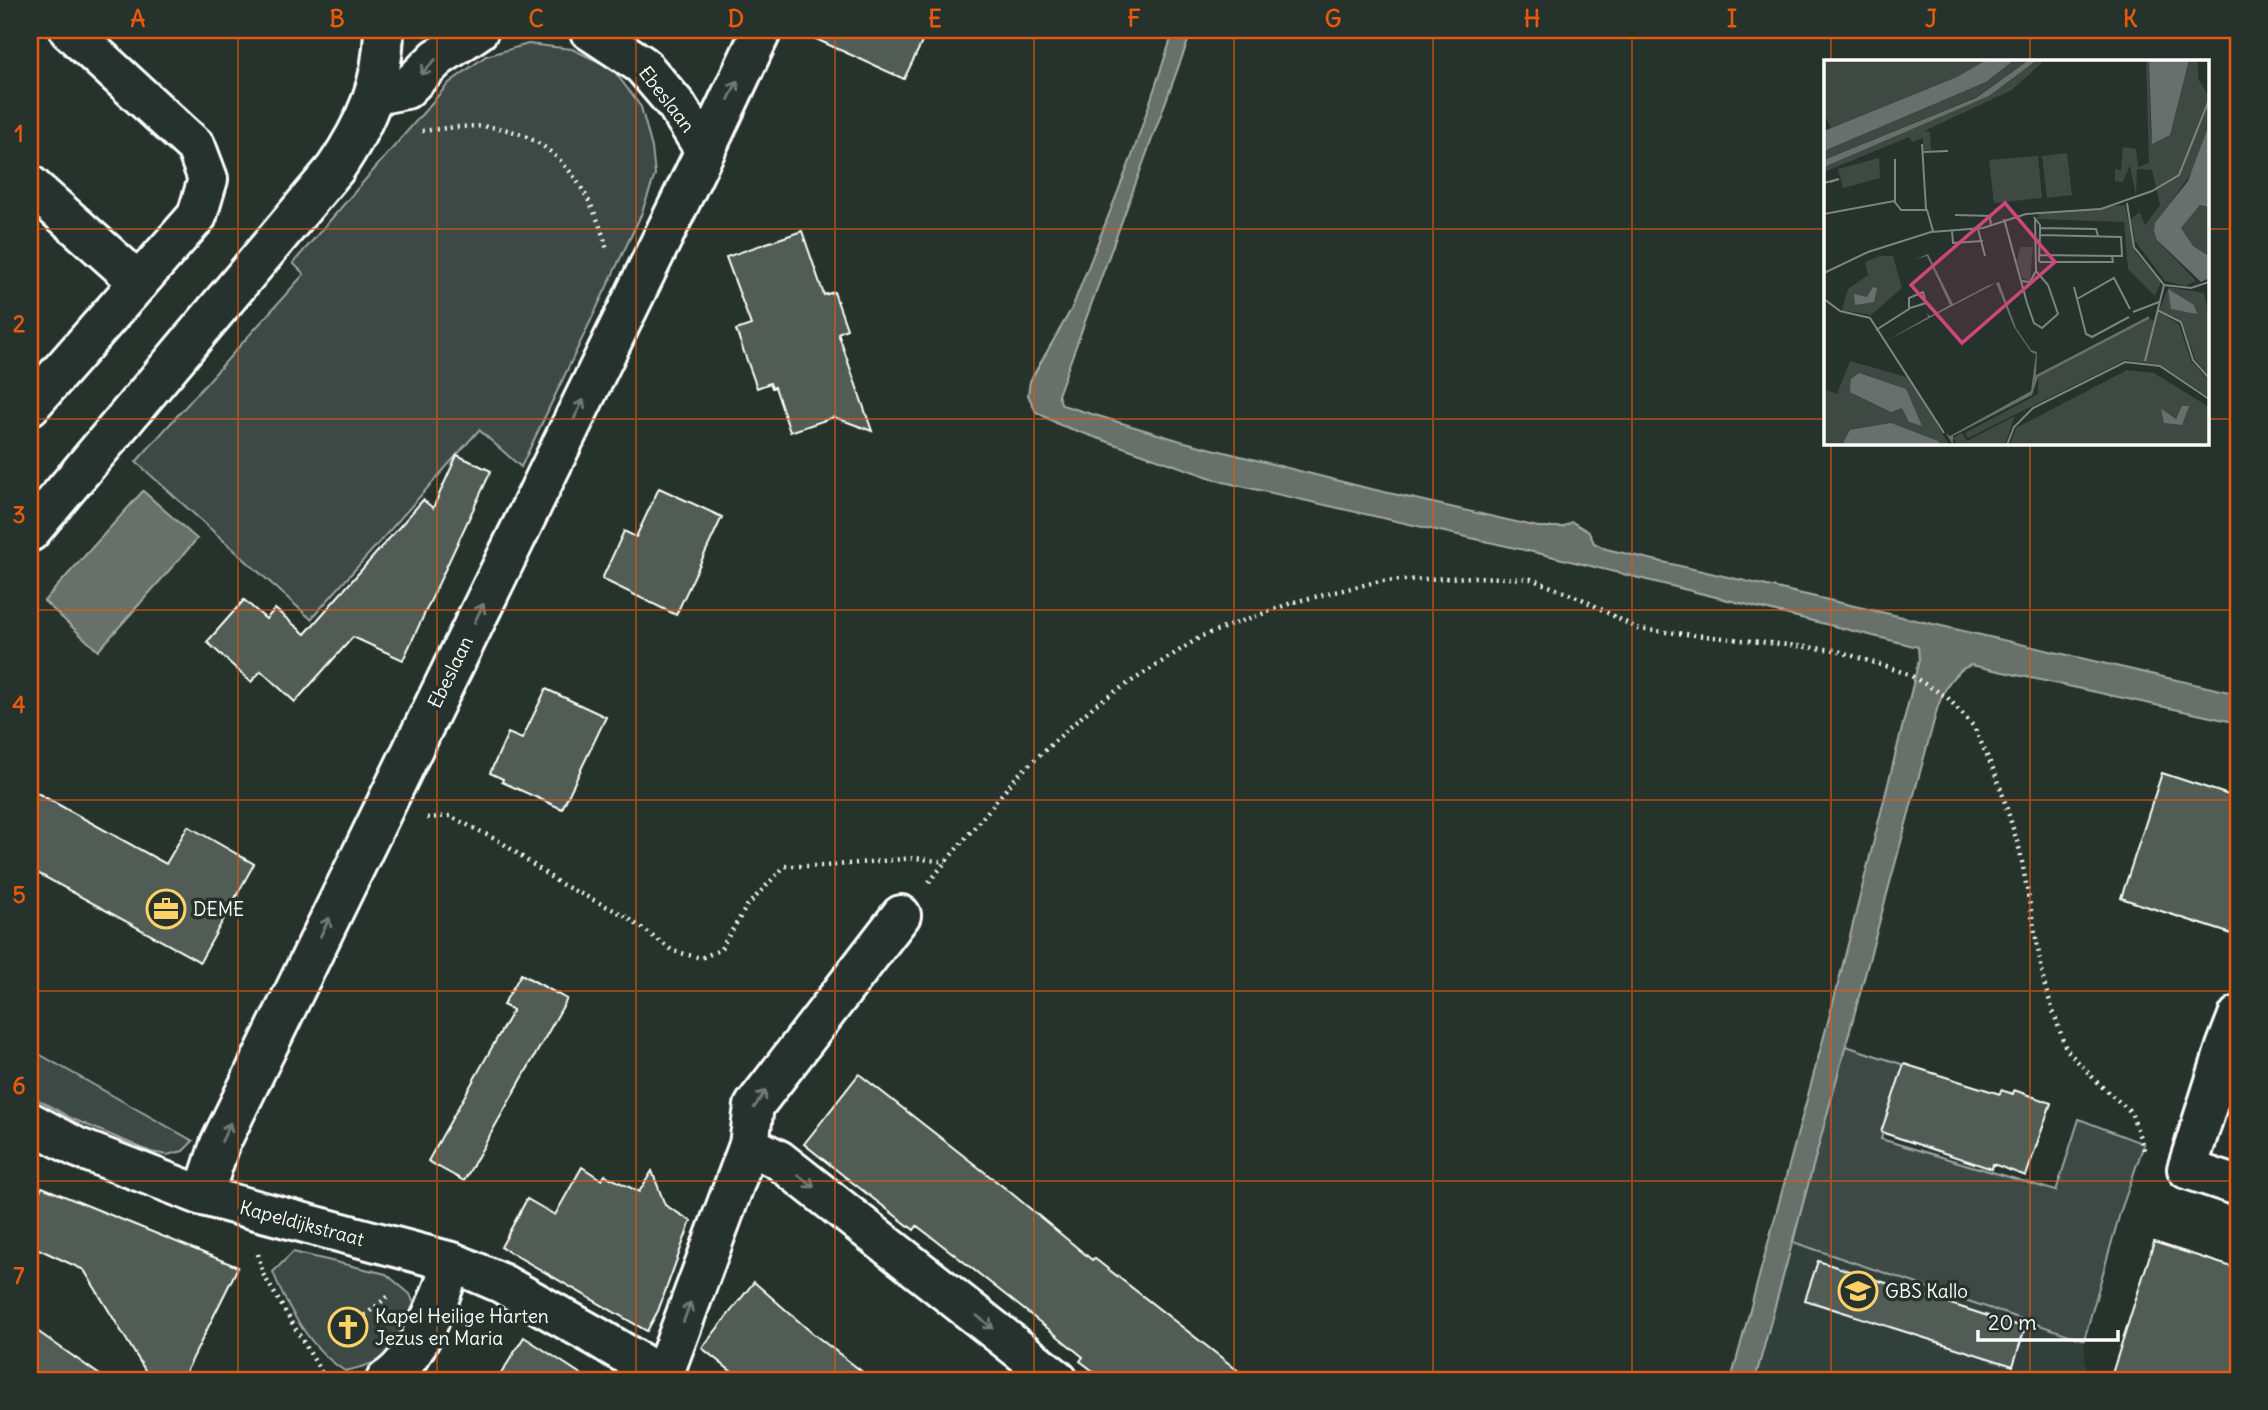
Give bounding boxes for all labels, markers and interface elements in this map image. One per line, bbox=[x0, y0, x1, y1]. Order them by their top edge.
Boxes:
text: A bbox=[131, 4, 146, 33]
text: B bbox=[329, 4, 345, 33]
text: C bbox=[528, 4, 544, 33]
text: D bbox=[728, 4, 744, 33]
text: E bbox=[928, 4, 942, 33]
text: F bbox=[1127, 4, 1141, 33]
text: G bbox=[1325, 4, 1341, 33]
text: H bbox=[1524, 4, 1540, 33]
text: I bbox=[1727, 4, 1737, 33]
text: J bbox=[1925, 4, 1937, 33]
text: K bbox=[2123, 4, 2138, 33]
one-way arrow bbox=[420, 58, 437, 75]
inset map bbox=[1824, 60, 2208, 444]
street label: Ebeslaan bbox=[634, 61, 700, 137]
one-way arrow bbox=[727, 80, 740, 101]
text: 1 bbox=[14, 119, 24, 148]
text: 2 bbox=[13, 309, 26, 338]
one-way arrow bbox=[573, 399, 587, 420]
text: 3 bbox=[12, 500, 26, 529]
one-way arrow bbox=[473, 603, 486, 624]
street label: Ebeslaan bbox=[422, 632, 478, 712]
text: 4 bbox=[12, 690, 26, 719]
text: 5 bbox=[12, 880, 26, 909]
office icon: DEME bbox=[145, 888, 187, 930]
place label: DEME bbox=[193, 897, 244, 921]
one-way arrow bbox=[319, 917, 333, 938]
text: 6 bbox=[12, 1071, 26, 1100]
one-way arrow bbox=[753, 1090, 768, 1109]
one-way arrow bbox=[220, 1122, 233, 1143]
one-way arrow bbox=[796, 1173, 815, 1188]
street label: Kapeldijkstraat bbox=[237, 1195, 367, 1251]
text: 7 bbox=[13, 1261, 25, 1290]
school or university icon: GBS Kallo bbox=[1837, 1270, 1879, 1312]
place label: GBS Kallo bbox=[1885, 1279, 1968, 1303]
scale bar bbox=[1978, 1298, 2118, 1342]
one-way arrow bbox=[681, 1302, 694, 1324]
place label: Kapel Heilige Harten Jezus en Maria bbox=[375, 1304, 549, 1350]
church icon: Kapel Heilige Harten Jezus en Maria bbox=[327, 1306, 369, 1348]
text: 20 m bbox=[1988, 1309, 2037, 1336]
one-way arrow bbox=[975, 1315, 993, 1330]

